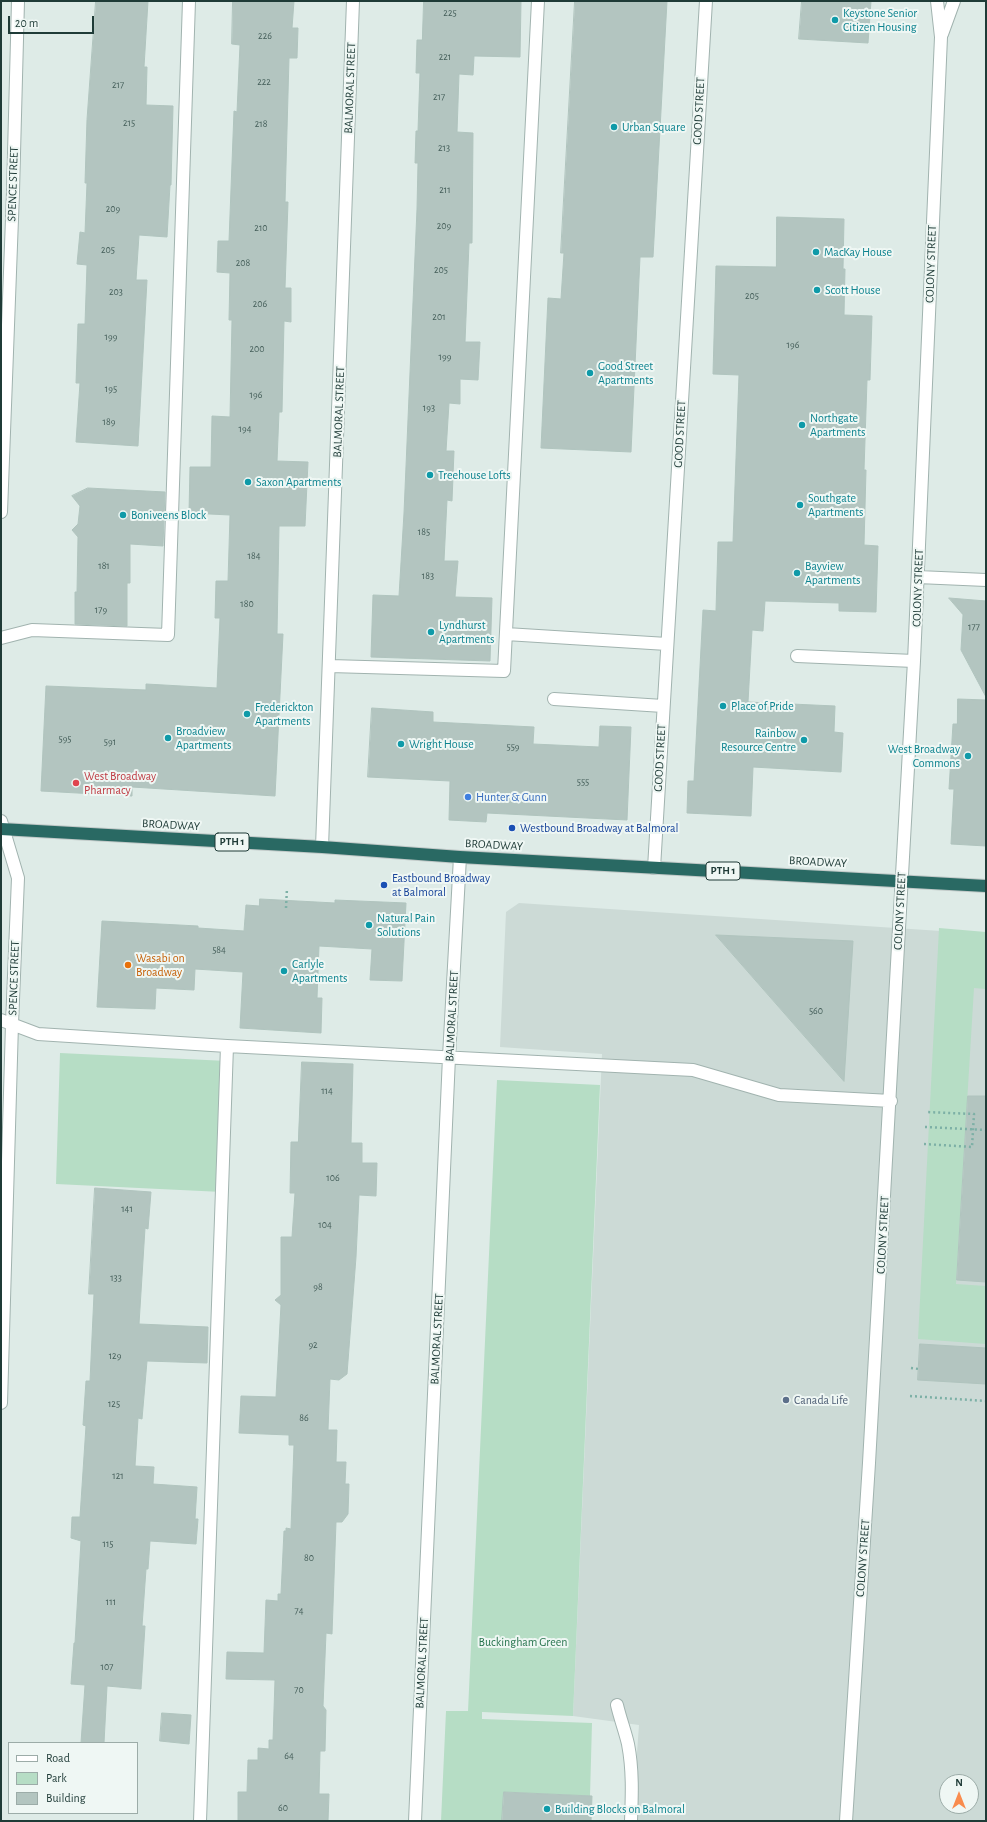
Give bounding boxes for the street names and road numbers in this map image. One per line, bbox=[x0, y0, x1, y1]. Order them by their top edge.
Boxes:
street label: BALMORAL STREET bbox=[341, 42, 359, 134]
street label: GOOD STREET bbox=[690, 77, 708, 145]
street label: SPENCE STREET bbox=[4, 146, 22, 222]
street label: COLONY STREET bbox=[922, 225, 940, 303]
street label: BALMORAL STREET bbox=[330, 366, 348, 458]
street label: GOOD STREET bbox=[671, 400, 689, 468]
street label: COLONY STREET bbox=[909, 549, 927, 627]
street label: GOOD STREET bbox=[651, 724, 669, 792]
street label: BROADWAY bbox=[142, 816, 200, 834]
road number: PTH 1 bbox=[215, 833, 249, 851]
street label: BROADWAY bbox=[465, 836, 523, 854]
street label: BROADWAY bbox=[789, 853, 847, 871]
road number: PTH 1 bbox=[706, 862, 740, 880]
street label: COLONY STREET bbox=[891, 872, 909, 950]
street label: SPENCE STREET bbox=[5, 940, 23, 1016]
street label: BALMORAL STREET bbox=[442, 970, 462, 1062]
street label: COLONY STREET bbox=[874, 1196, 892, 1274]
street label: BALMORAL STREET bbox=[427, 1293, 447, 1385]
street label: COLONY STREET bbox=[853, 1519, 873, 1597]
street label: BALMORAL STREET bbox=[412, 1617, 432, 1709]

